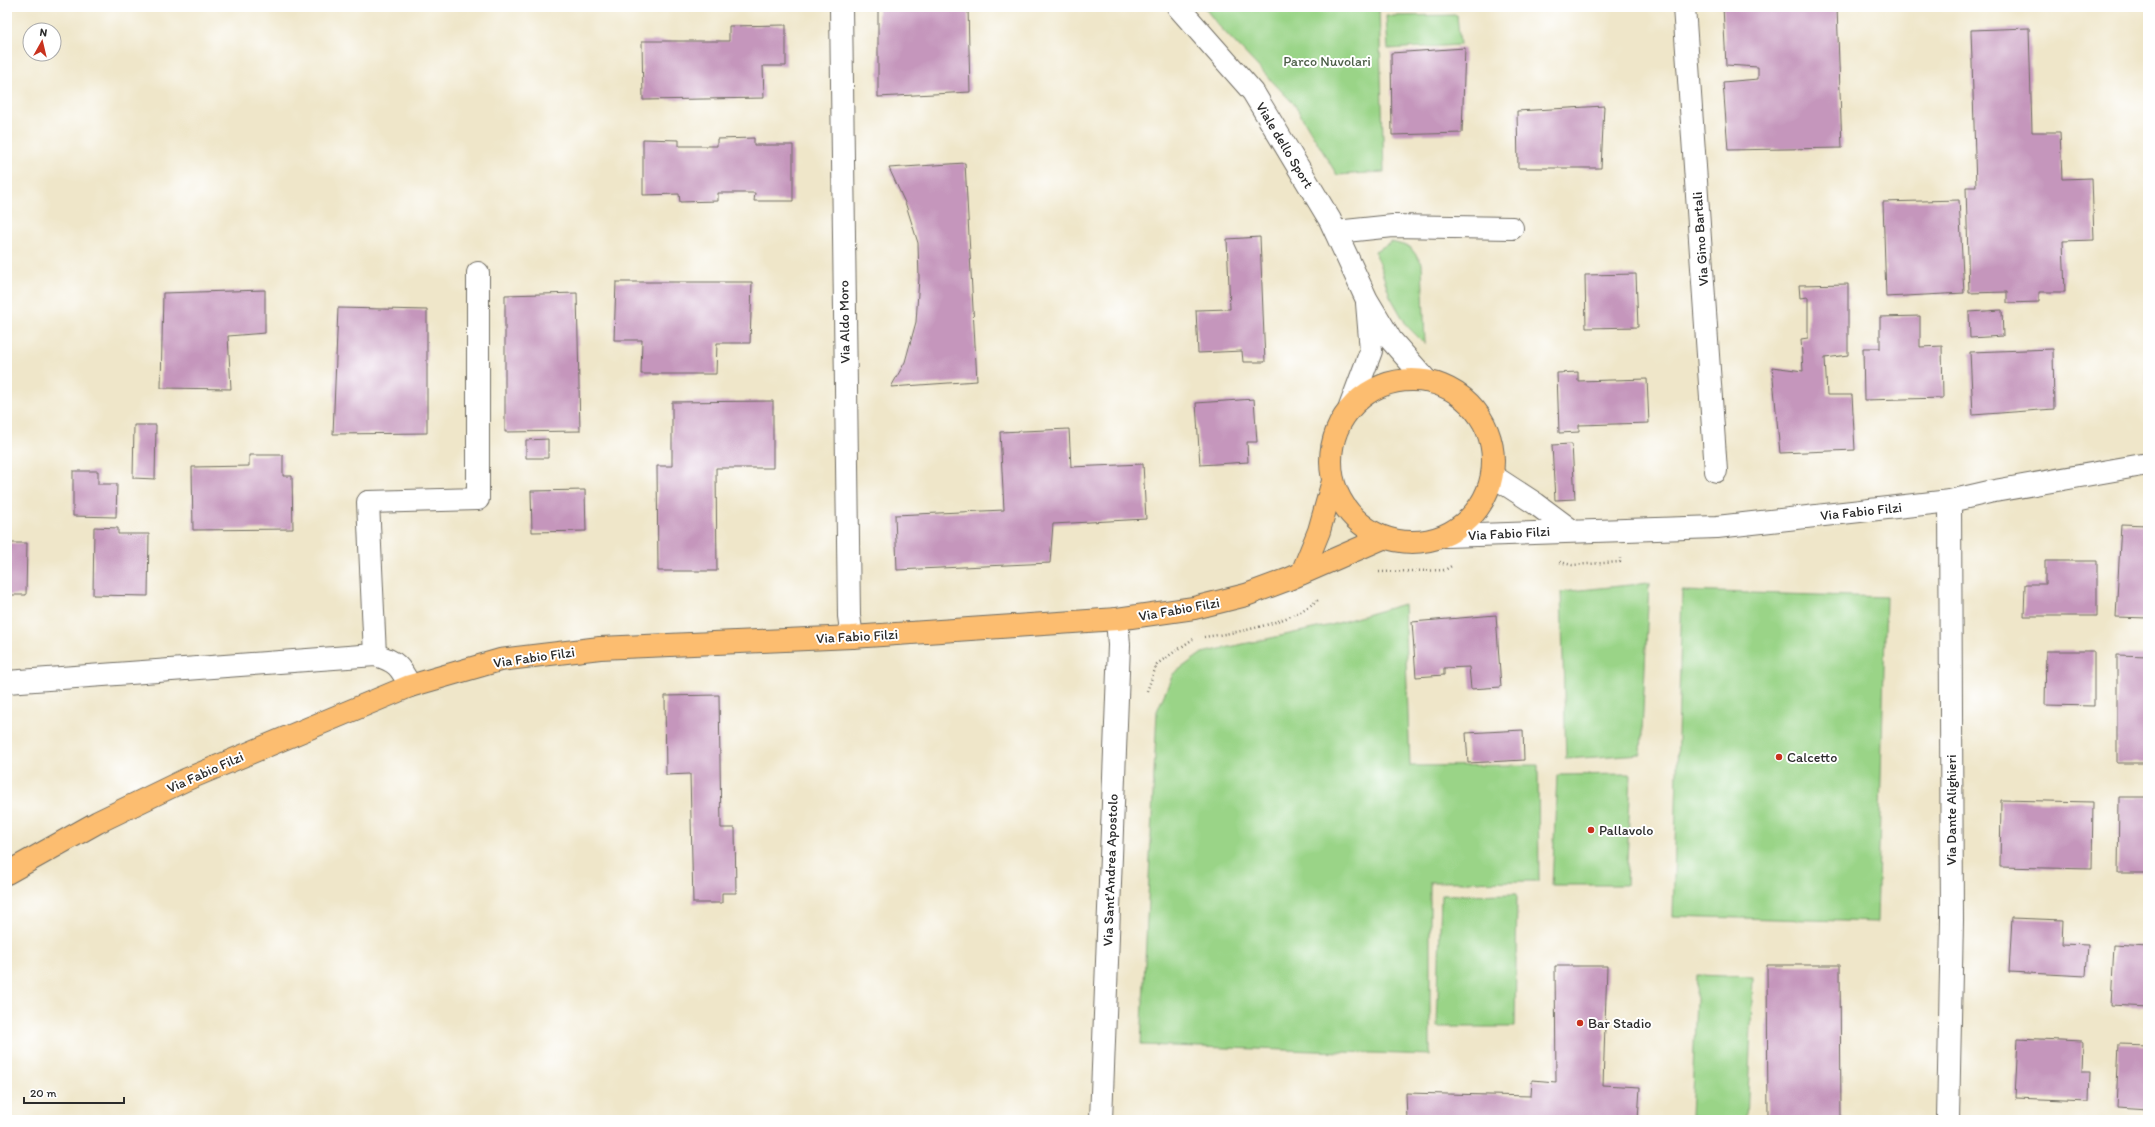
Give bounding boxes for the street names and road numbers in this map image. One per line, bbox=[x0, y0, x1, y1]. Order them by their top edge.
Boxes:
street label: Viale dello Sport bbox=[1252, 99, 1317, 191]
street label: Via Gino Bartali bbox=[1689, 191, 1712, 287]
street label: Via Aldo Moro bbox=[835, 280, 854, 364]
street label: Via Fabio Filzi bbox=[1819, 499, 1903, 524]
street label: Via Fabio Filzi bbox=[1468, 523, 1551, 544]
street label: Via Fabio Filzi bbox=[1137, 594, 1221, 625]
street label: Via Fabio Filzi bbox=[816, 626, 899, 647]
street label: Via Fabio Filzi bbox=[492, 643, 576, 672]
street label: Via Fabio Filzi bbox=[164, 748, 246, 797]
street label: Via Dante Alighieri bbox=[1943, 754, 1960, 866]
street label: Via Sant'Andrea Apostolo bbox=[1099, 793, 1122, 947]

